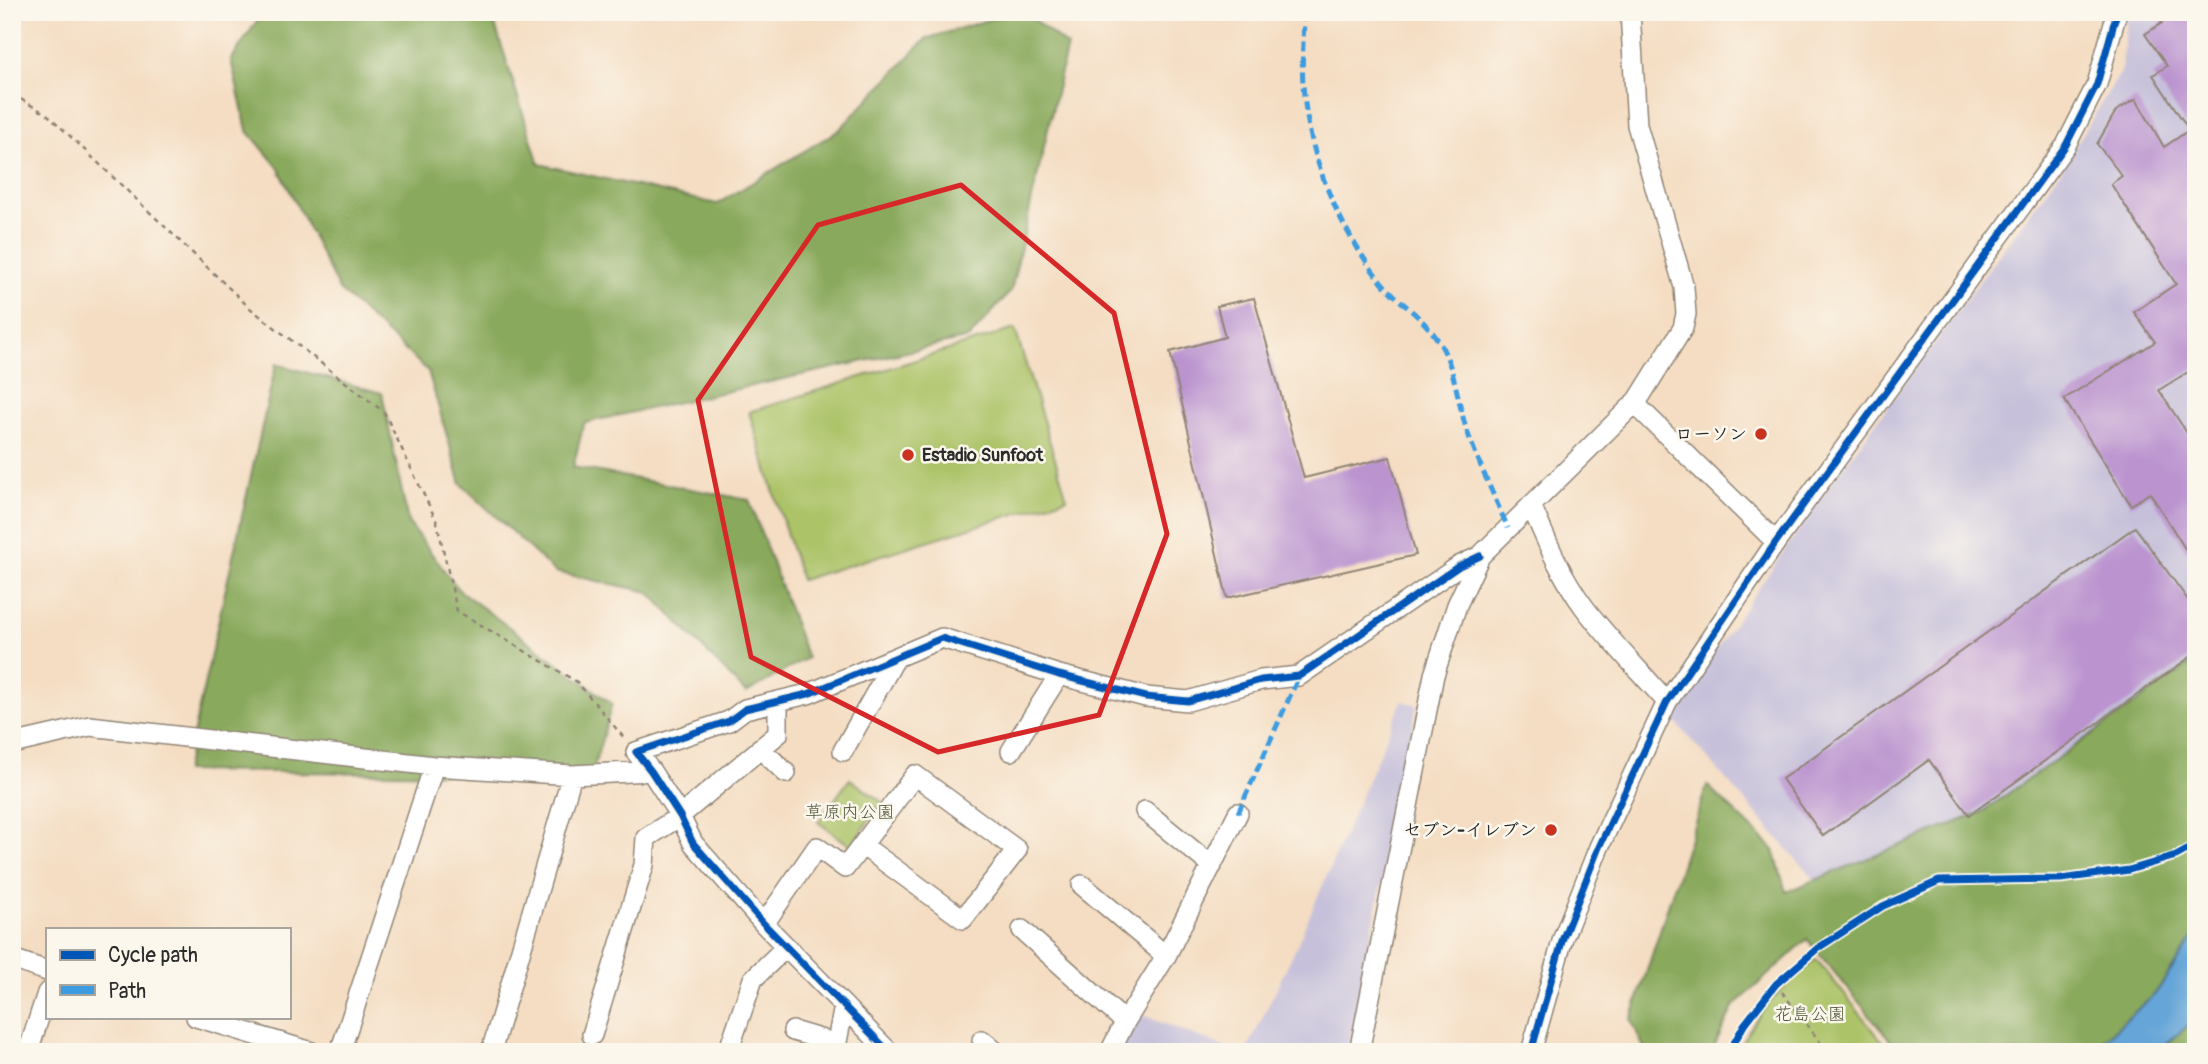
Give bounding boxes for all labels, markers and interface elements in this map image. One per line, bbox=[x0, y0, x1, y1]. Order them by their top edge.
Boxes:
place label: ローソン bbox=[1675, 423, 1747, 446]
marker: ローソン bbox=[1753, 426, 1769, 442]
place label: Estadio Sunfoot bbox=[922, 444, 1044, 467]
marker: Estadio Sunfoot bbox=[900, 447, 916, 463]
park label: 草原内公園 bbox=[805, 801, 895, 824]
place label: セブン-イレブン bbox=[1403, 819, 1537, 842]
marker: セブン-イレブン bbox=[1543, 822, 1559, 838]
legend bbox=[46, 928, 290, 1018]
text: Cycle path bbox=[108, 942, 198, 969]
text: Path bbox=[108, 978, 146, 1005]
park label: 花島公園 bbox=[1774, 1003, 1846, 1026]

